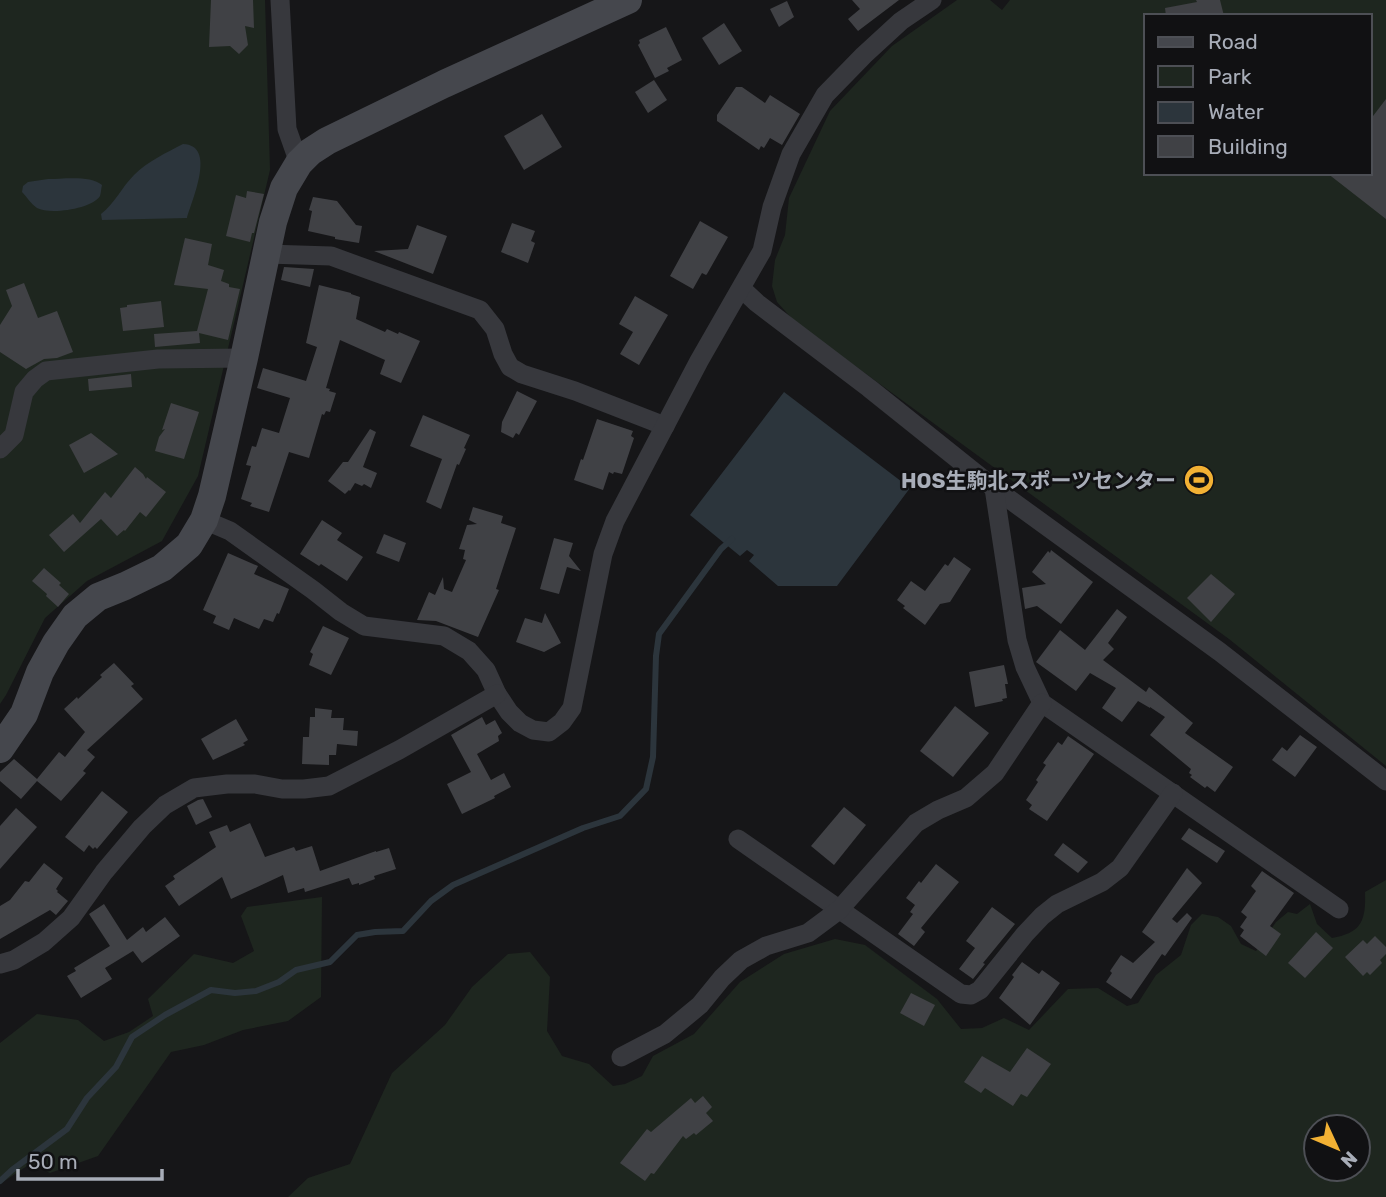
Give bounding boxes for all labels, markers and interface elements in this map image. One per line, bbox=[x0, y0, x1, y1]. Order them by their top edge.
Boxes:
legend bbox=[1144, 14, 1372, 175]
text: Road bbox=[1208, 29, 1258, 54]
text: Park bbox=[1208, 64, 1252, 89]
text: Water bbox=[1208, 99, 1264, 124]
text: Building bbox=[1208, 134, 1288, 159]
sports icon: HOS生駒北スポーツセンター bbox=[1182, 463, 1216, 497]
place label: HOS生駒北スポーツセンター bbox=[901, 468, 1176, 493]
north arrow bbox=[1302, 1113, 1372, 1183]
scale bar bbox=[18, 1138, 161, 1182]
text: N bbox=[1336, 1147, 1362, 1172]
text: 50 m bbox=[28, 1149, 78, 1174]

